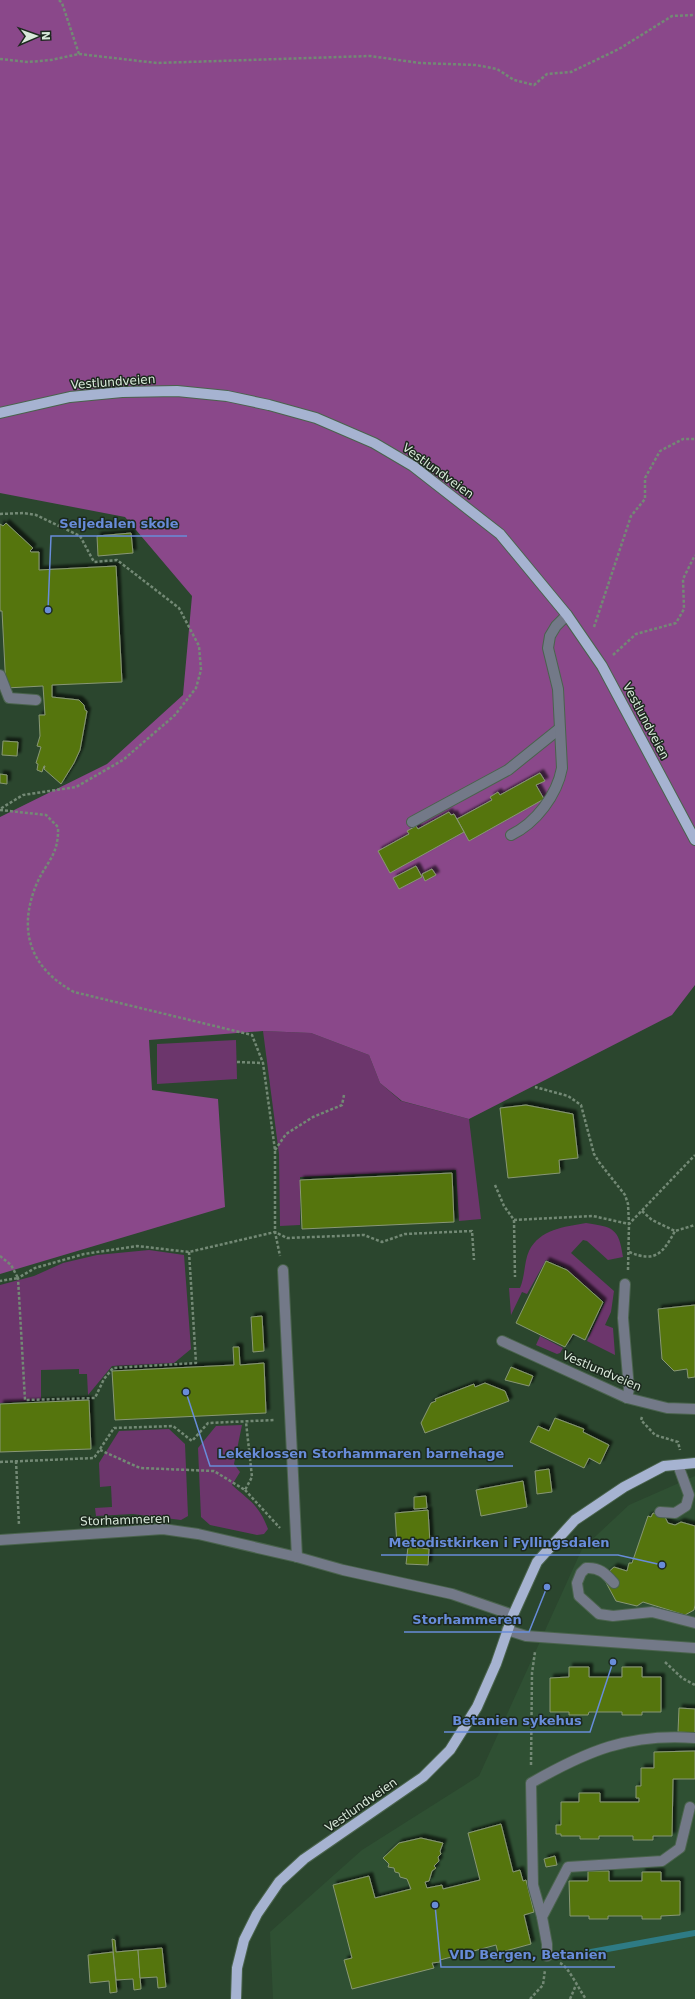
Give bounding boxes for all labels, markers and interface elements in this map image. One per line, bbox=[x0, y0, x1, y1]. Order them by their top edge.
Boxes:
north arrow bbox=[16, 16, 56, 56]
text: N bbox=[39, 31, 52, 41]
street label: Vestlundveien bbox=[70, 372, 156, 392]
street label: Vestlundveien bbox=[400, 440, 476, 502]
callout: Seljedalen skole bbox=[51, 511, 187, 536]
text: Seljedalen skole bbox=[59, 516, 179, 531]
street label: Vestlundveien bbox=[620, 680, 672, 762]
street label: Vestlundveien bbox=[560, 1348, 644, 1394]
callout: Lekeklossen Storhammaren barnehage bbox=[210, 1441, 513, 1466]
text: Lekeklossen Storhammaren barnehage bbox=[218, 1446, 505, 1461]
street label: Storhammeren bbox=[80, 1511, 170, 1529]
callout: Metodistkirken i Fyllingsdalen bbox=[381, 1530, 618, 1555]
text: Metodistkirken i Fyllingsdalen bbox=[389, 1535, 609, 1550]
callout: Storhammeren bbox=[404, 1607, 529, 1632]
text: Storhammeren bbox=[412, 1612, 522, 1627]
callout: Betanien sykehus bbox=[444, 1707, 590, 1732]
text: Betanien sykehus bbox=[452, 1713, 582, 1728]
street label: Vestlundveien bbox=[322, 1775, 400, 1835]
callout: VID Bergen, Betanien bbox=[441, 1942, 615, 1967]
text: VID Bergen, Betanien bbox=[449, 1947, 607, 1962]

